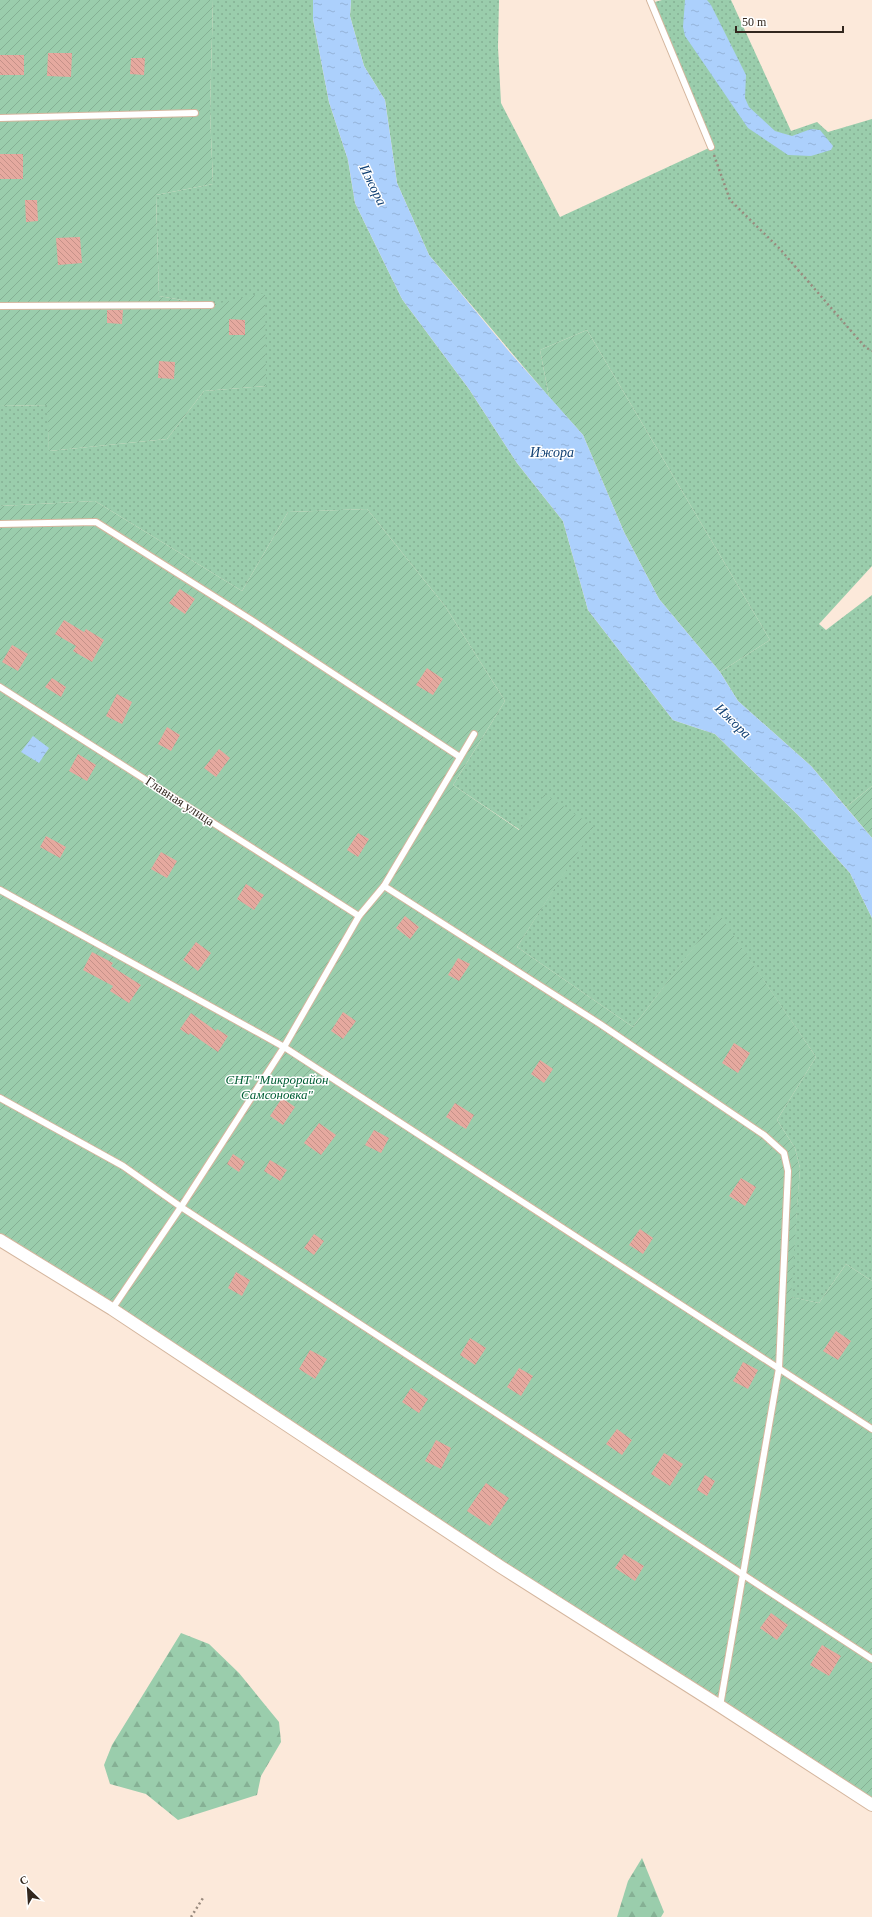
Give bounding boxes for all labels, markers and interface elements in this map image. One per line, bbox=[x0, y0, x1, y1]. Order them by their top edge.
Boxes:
scale bar bbox=[736, 8, 843, 34]
text: 50 m bbox=[742, 15, 767, 29]
water label: Ижора bbox=[356, 161, 389, 208]
water label: Ижора bbox=[529, 445, 574, 460]
water label: Ижора bbox=[711, 700, 754, 742]
street label: Главная улица bbox=[143, 773, 217, 829]
park label: СНТ "Микрорайон Самсоновка" bbox=[226, 1072, 328, 1102]
north arrow bbox=[8, 1869, 48, 1909]
text: С bbox=[18, 1873, 30, 1887]

